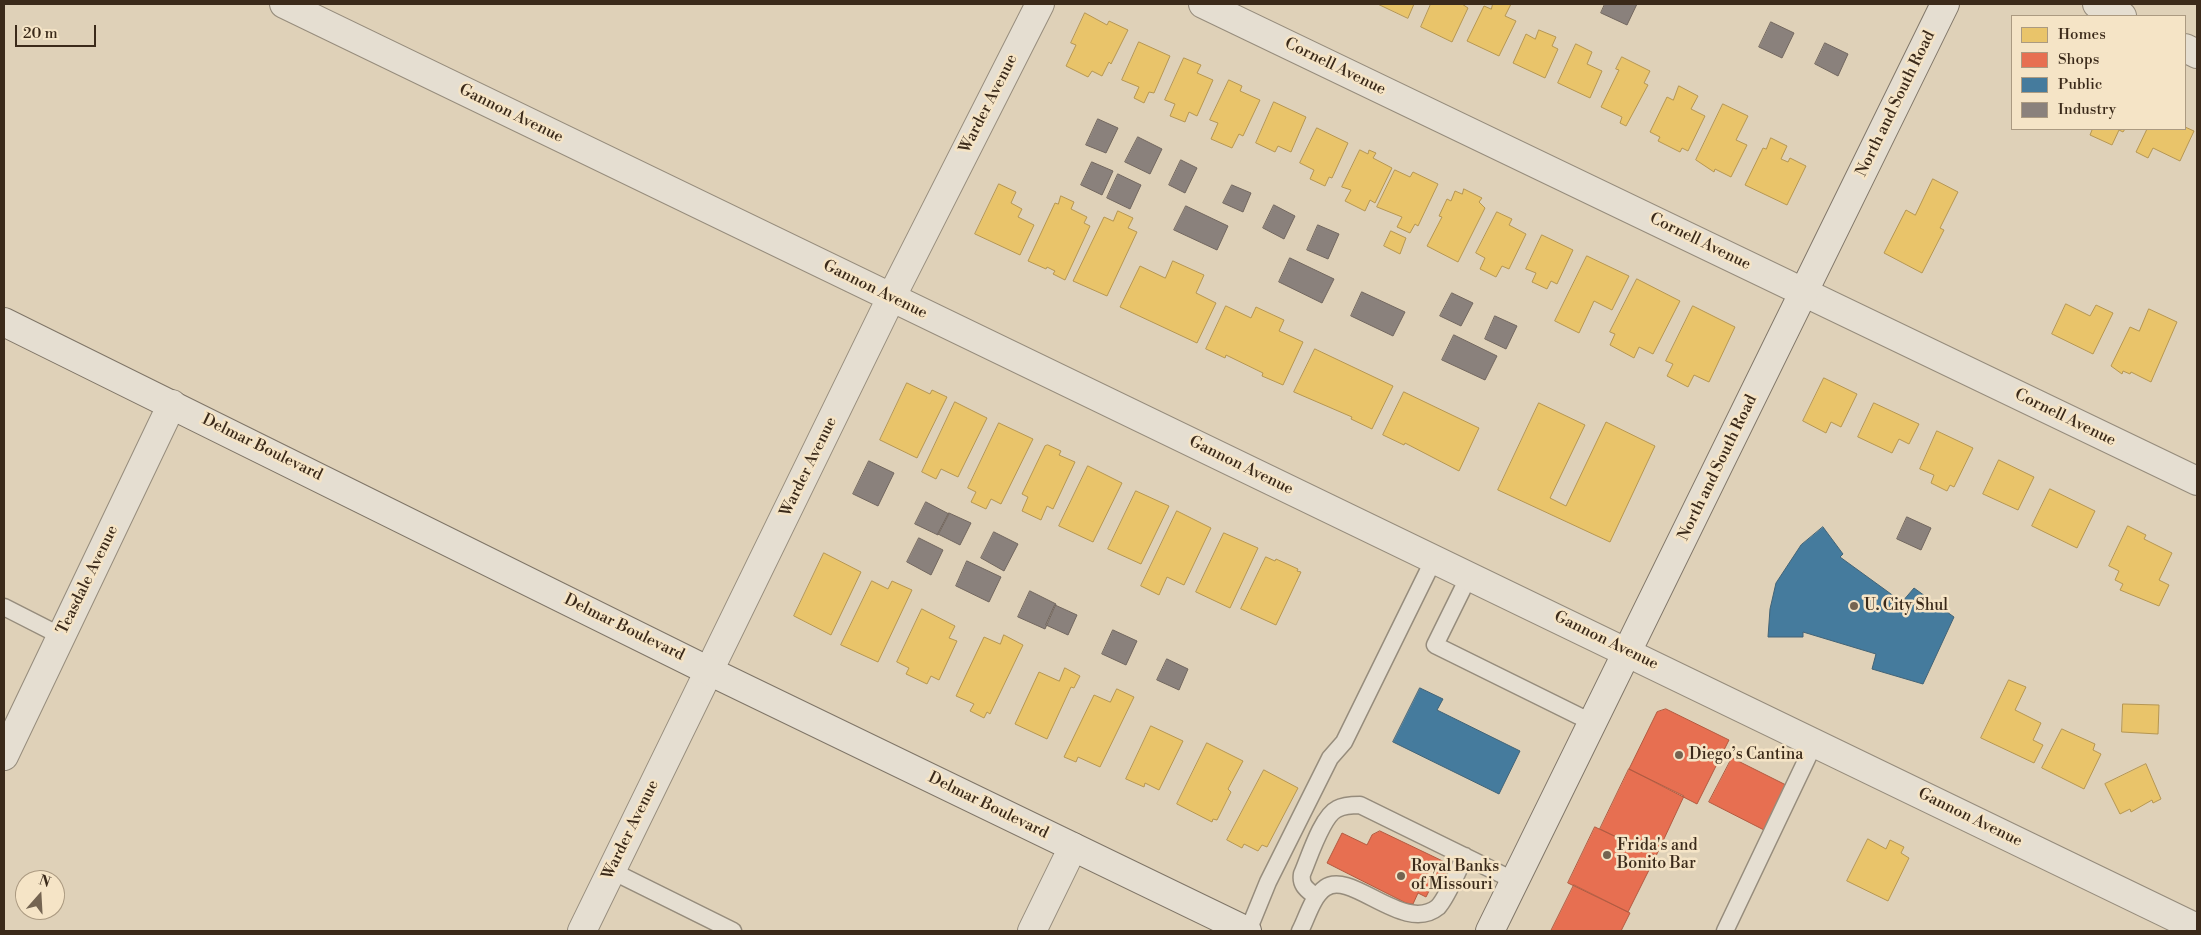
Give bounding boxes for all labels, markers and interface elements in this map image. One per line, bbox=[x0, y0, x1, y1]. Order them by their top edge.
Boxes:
scale bar bbox=[18, 15, 99, 47]
legend bbox=[2011, 15, 2186, 130]
text: 20 m bbox=[23, 24, 58, 43]
text: Homes bbox=[2058, 25, 2106, 44]
street label: North and South Road bbox=[1852, 28, 1940, 180]
street label: Cornell Avenue bbox=[1281, 34, 1389, 100]
text: Shops bbox=[2058, 50, 2099, 69]
street label: Warder Avenue bbox=[956, 51, 1022, 157]
text: Public bbox=[2058, 75, 2102, 94]
street label: Gannon Avenue bbox=[456, 80, 566, 148]
text: Industry bbox=[2058, 100, 2116, 119]
street label: Cornell Avenue bbox=[1646, 209, 1754, 275]
street label: Gannon Avenue bbox=[820, 256, 930, 324]
street label: Cornell Avenue bbox=[2011, 385, 2119, 451]
street label: North and South Road bbox=[1674, 392, 1762, 544]
street label: Delmar Boulevard bbox=[199, 411, 325, 485]
street label: Warder Avenue bbox=[777, 414, 841, 520]
street label: Gannon Avenue bbox=[1186, 432, 1296, 500]
street label: Teasdale Avenue bbox=[53, 522, 123, 638]
street label: Delmar Boulevard bbox=[561, 591, 687, 665]
place label: U. City Shul bbox=[1864, 596, 1948, 616]
marker: U. City Shul bbox=[1848, 600, 1860, 612]
street label: Gannon Avenue bbox=[1551, 607, 1661, 675]
place label: Diego’s Cantina bbox=[1689, 745, 1803, 765]
marker: Diego’s Cantina bbox=[1673, 749, 1685, 761]
street label: Delmar Boulevard bbox=[925, 769, 1051, 843]
street label: Warder Avenue bbox=[599, 777, 663, 883]
street label: Gannon Avenue bbox=[1915, 784, 2025, 852]
place label: Frida's and Bonito Bar bbox=[1617, 836, 1698, 874]
marker: Frida's and Bonito Bar bbox=[1601, 849, 1613, 861]
place label: Royal Banks of Missouri bbox=[1411, 857, 1499, 895]
north arrow bbox=[15, 870, 65, 920]
marker: Royal Banks of Missouri bbox=[1395, 870, 1407, 882]
text: N bbox=[36, 871, 53, 892]

